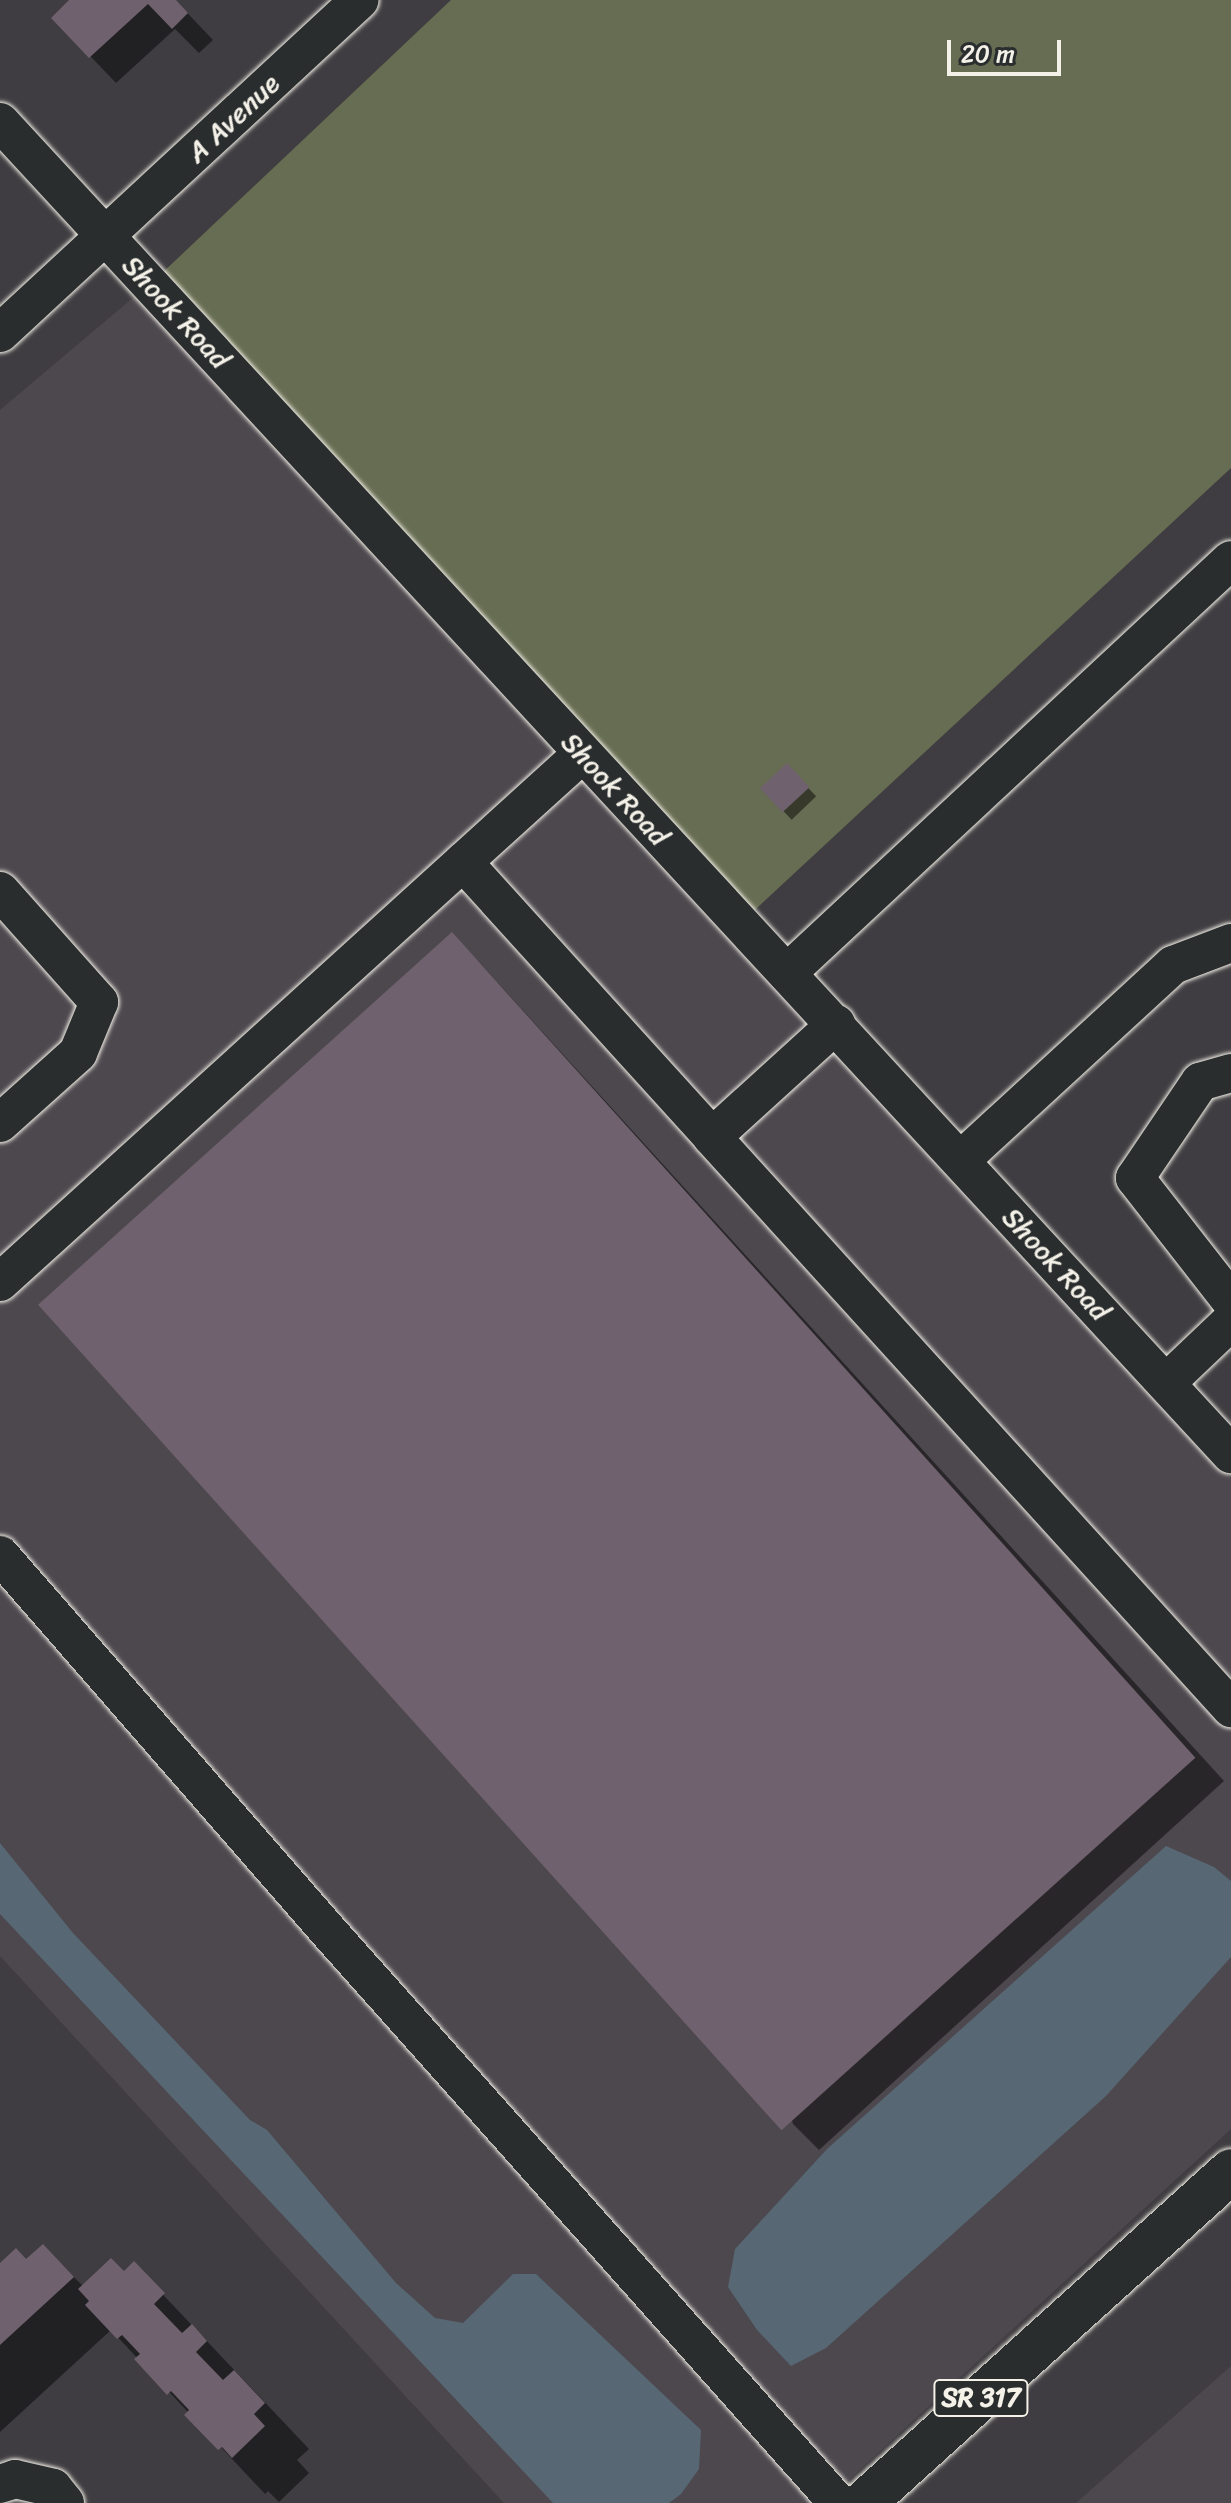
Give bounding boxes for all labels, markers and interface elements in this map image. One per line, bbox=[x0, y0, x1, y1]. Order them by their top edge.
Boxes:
scale bar bbox=[951, 24, 1065, 74]
text: 20 m bbox=[961, 33, 1015, 75]
street label: A Avenue bbox=[179, 66, 287, 170]
street label: Shook Road bbox=[115, 248, 237, 376]
street label: Shook Road bbox=[554, 725, 676, 853]
street label: Shook Road bbox=[995, 1200, 1117, 1328]
road number: SR 317 bbox=[933, 2376, 1029, 2420]

